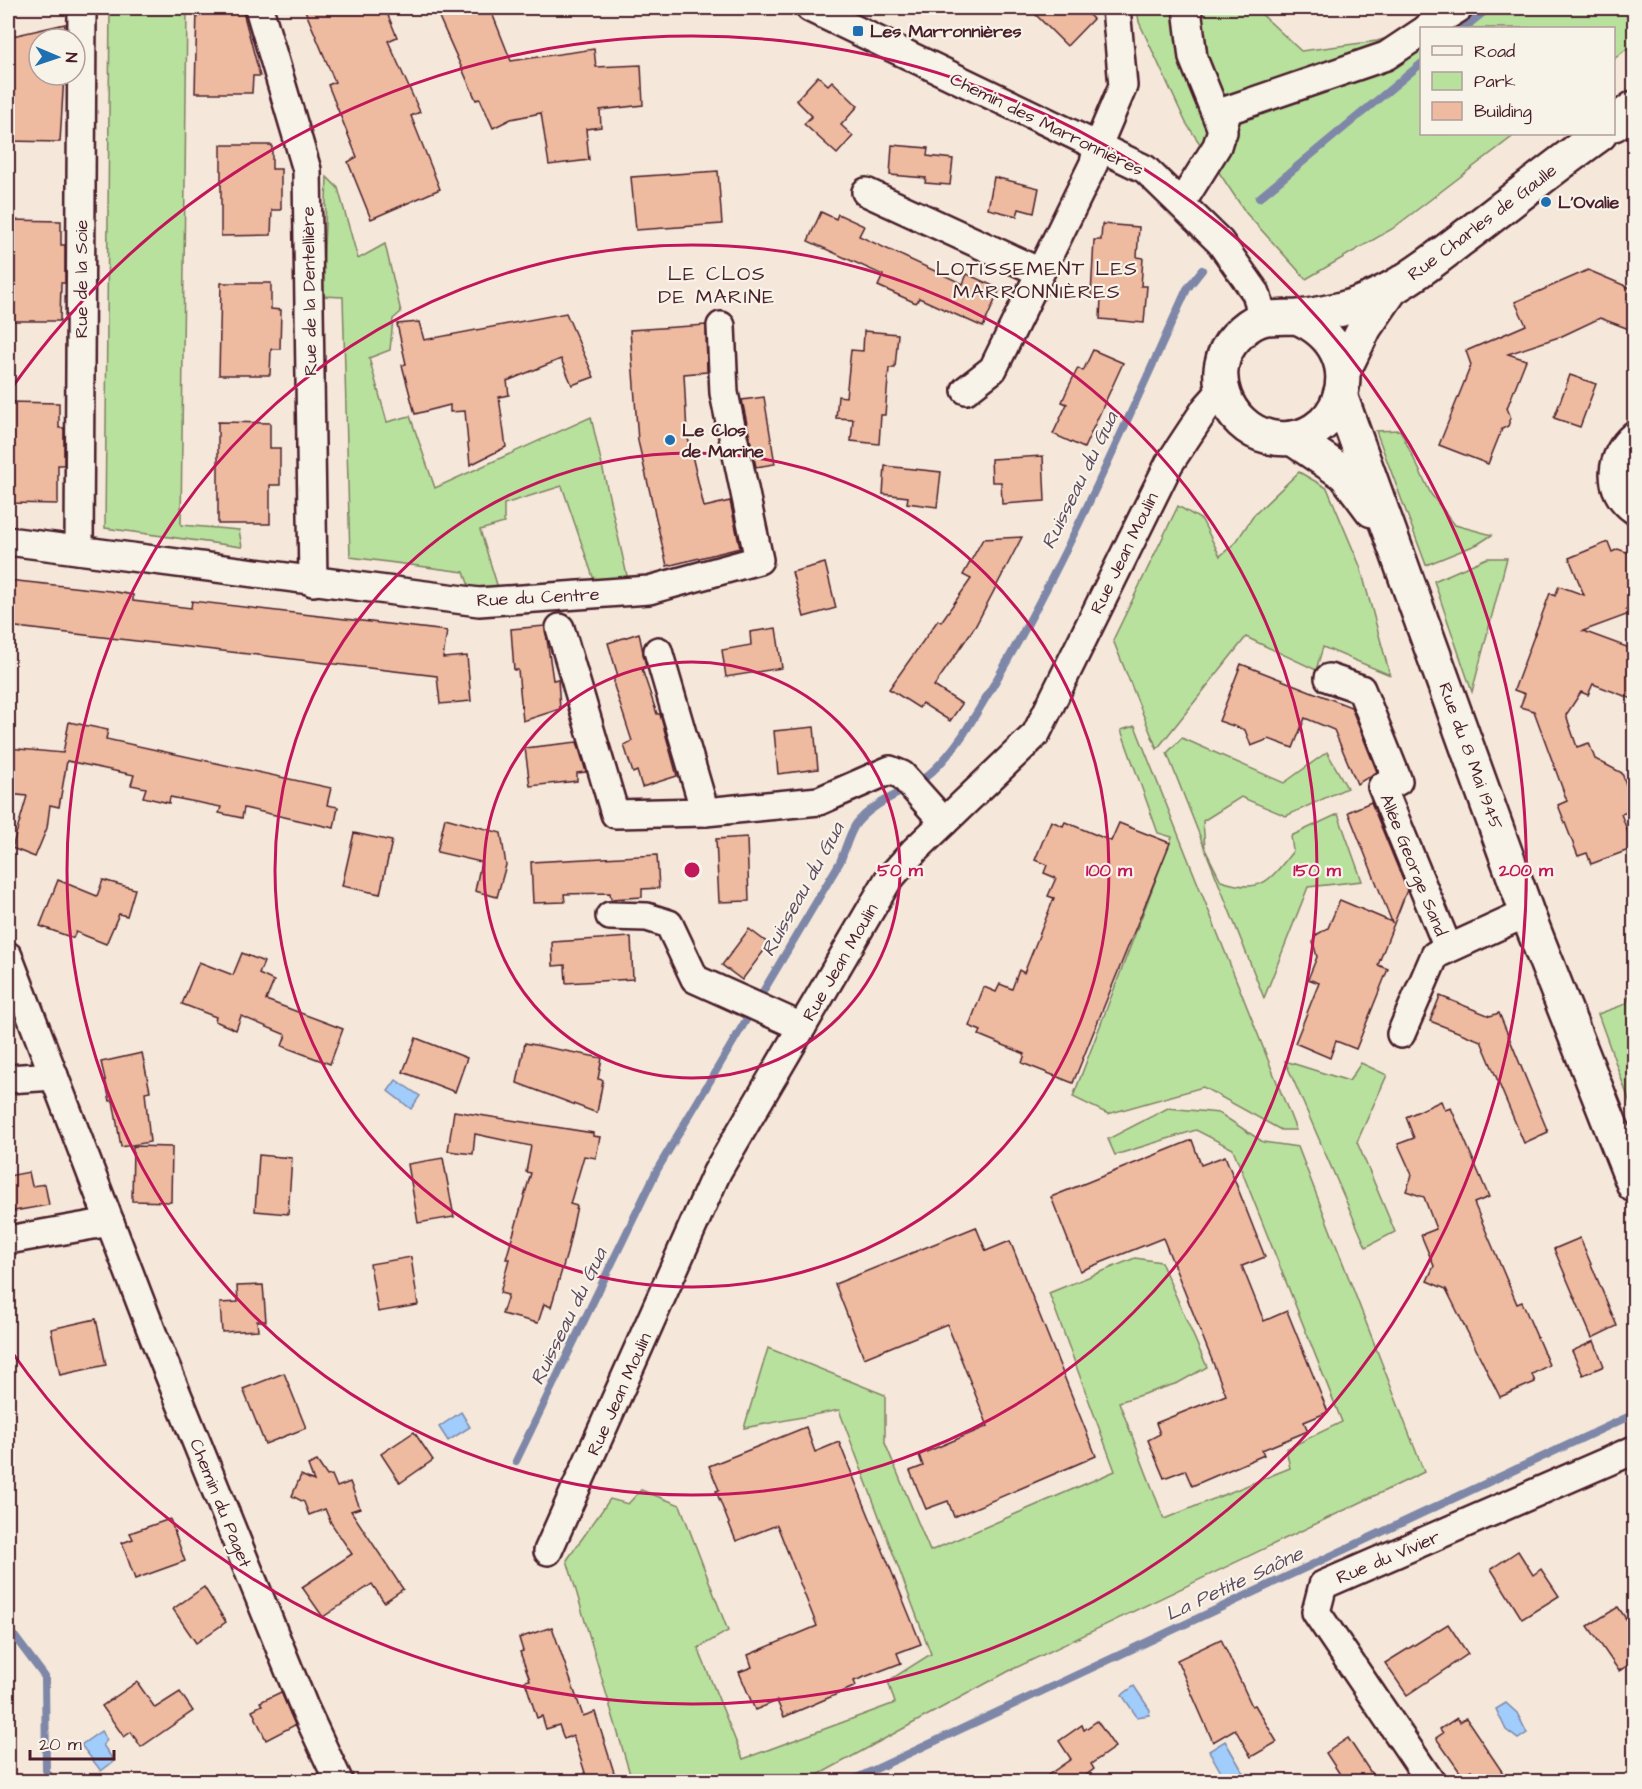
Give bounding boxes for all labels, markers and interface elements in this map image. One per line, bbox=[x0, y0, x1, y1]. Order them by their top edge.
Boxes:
place label: Les Marronnières bbox=[870, 19, 1022, 44]
marker: Les Marronnières bbox=[851, 24, 865, 38]
north arrow bbox=[27, 27, 87, 87]
legend bbox=[1420, 27, 1615, 135]
text: Road bbox=[1474, 39, 1515, 64]
text: N bbox=[60, 52, 82, 63]
street label: Chemin des Marronnières bbox=[946, 67, 1148, 182]
text: Park bbox=[1474, 69, 1516, 94]
text: Building bbox=[1474, 99, 1532, 125]
street label: Rue Charles de Gaulle bbox=[1403, 158, 1562, 287]
place label: L'Ovalie bbox=[1558, 190, 1619, 215]
marker: L'Ovalie bbox=[1539, 195, 1553, 209]
street label: Rue de la Dentellière bbox=[296, 206, 323, 376]
street label: Rue de la Soie bbox=[69, 220, 94, 338]
district label: LOTISSEMENT LES MARRONNIÈRES bbox=[936, 255, 1138, 306]
district label: LE CLOS DE MARINE bbox=[658, 260, 776, 311]
water label: Ruisseau du Gua bbox=[1035, 406, 1126, 554]
place label: Le Clos de Marine bbox=[681, 418, 764, 464]
marker: Le Clos de Marine bbox=[663, 433, 677, 447]
street label: Rue Jean Moulin bbox=[1084, 488, 1165, 618]
street label: Rue du Centre bbox=[476, 582, 600, 613]
street label: Rue du 8 Mai 1945 bbox=[1432, 679, 1509, 833]
street label: Allée George Sand bbox=[1373, 790, 1453, 940]
water label: Ruisseau du Gua bbox=[754, 817, 852, 962]
text: 50 m bbox=[877, 858, 924, 883]
text: 100 m bbox=[1086, 858, 1133, 883]
text: 150 m bbox=[1293, 858, 1342, 883]
text: 200 m bbox=[1498, 858, 1554, 883]
centre of rings bbox=[682, 860, 702, 880]
street label: Rue Jean Moulin bbox=[797, 899, 884, 1026]
water label: Ruisseau du Gua bbox=[524, 1242, 615, 1390]
street label: Rue Jean Moulin bbox=[581, 1329, 658, 1460]
street label: Chemin du Paget bbox=[182, 1435, 258, 1572]
street label: Rue du Vivier bbox=[1333, 1524, 1444, 1591]
water label: La Petite Saône bbox=[1161, 1539, 1309, 1628]
scale bar bbox=[30, 1723, 114, 1761]
text: 20 m bbox=[39, 1732, 82, 1757]

